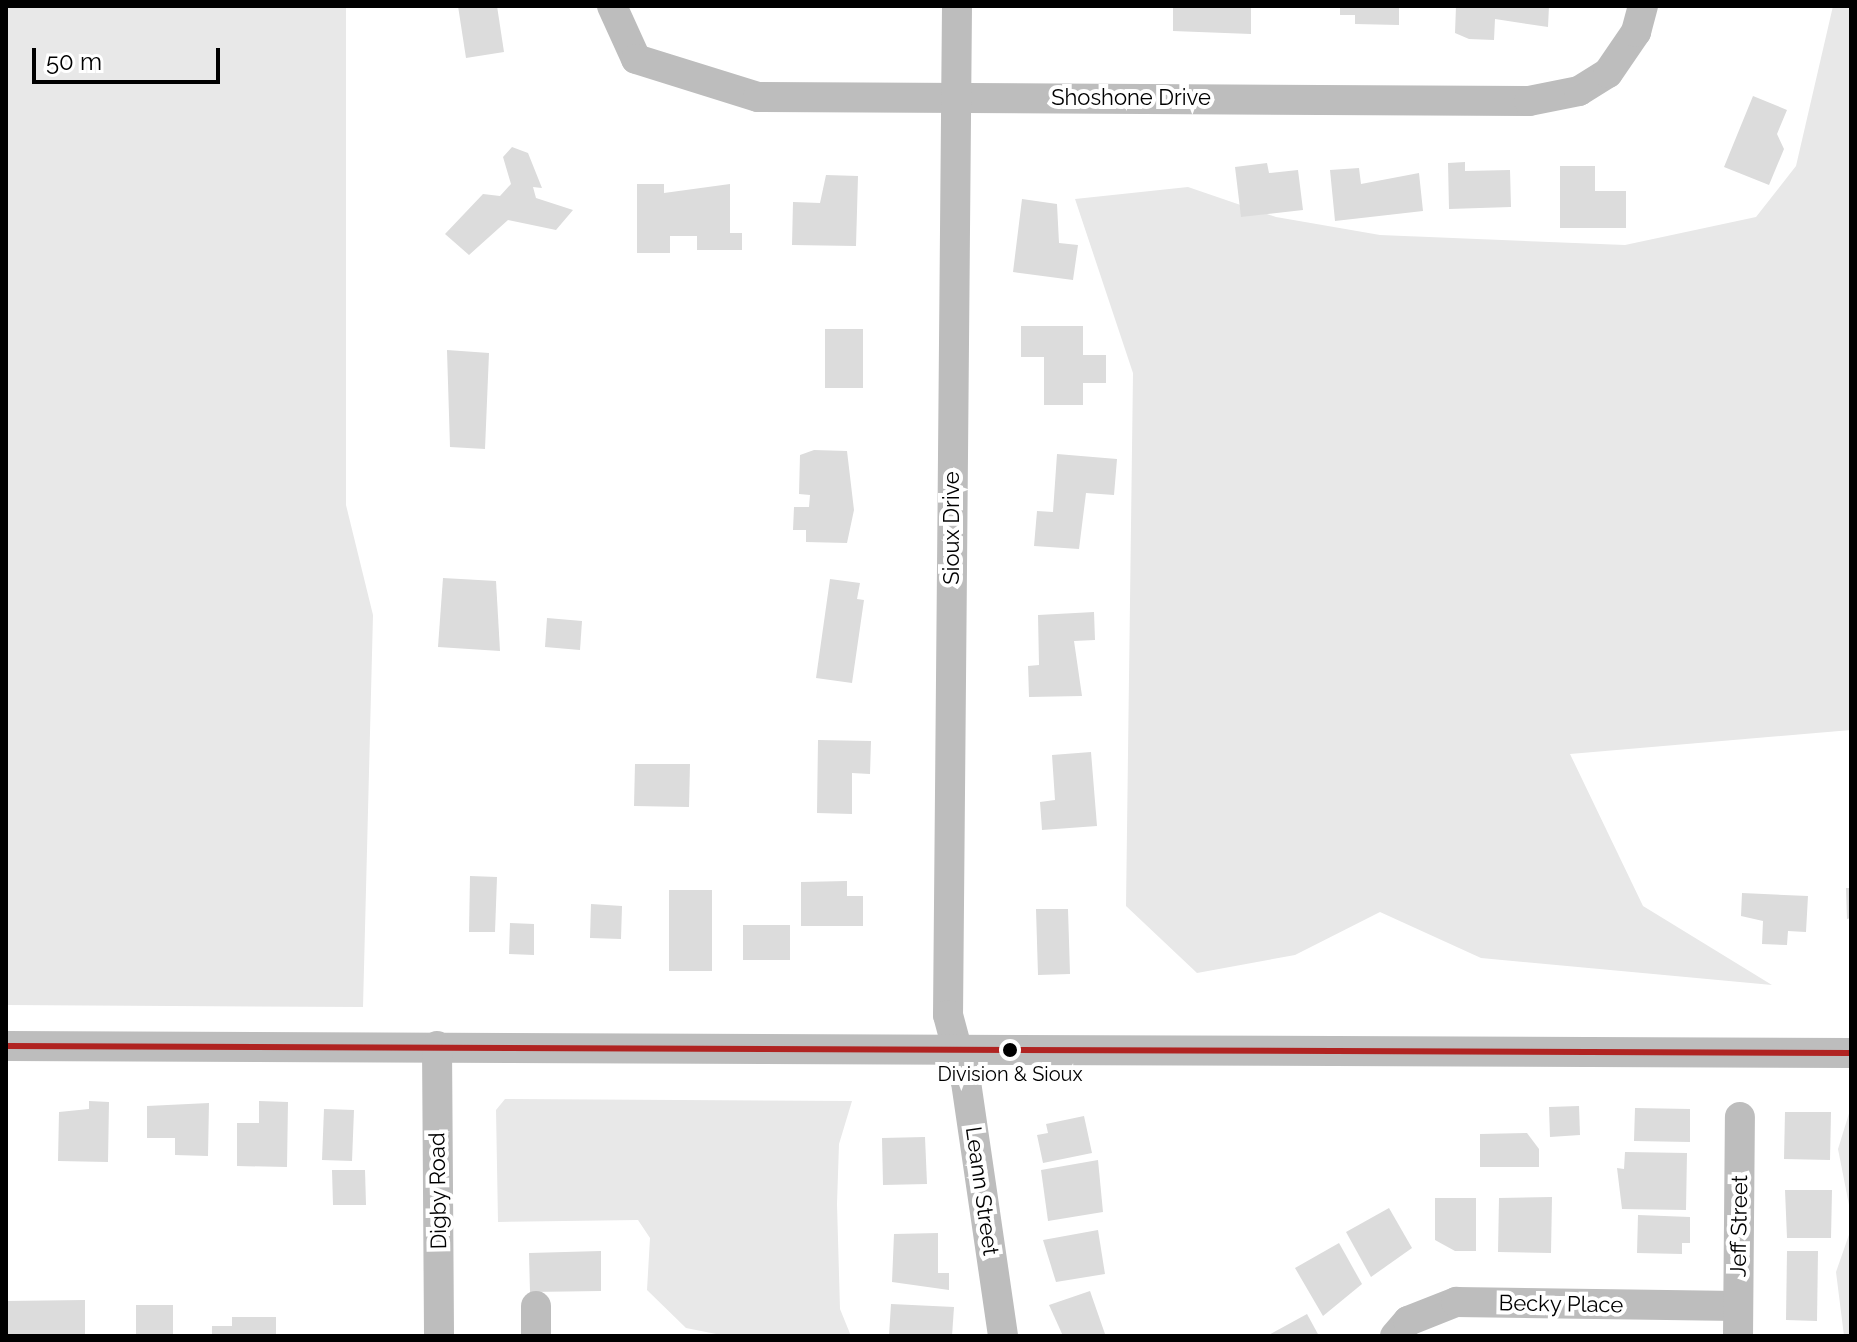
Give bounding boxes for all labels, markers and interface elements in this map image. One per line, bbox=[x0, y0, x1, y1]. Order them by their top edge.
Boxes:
scale bar bbox=[36, 32, 224, 82]
text: 50 m bbox=[46, 47, 102, 76]
street label: Shoshone Drive bbox=[1051, 85, 1211, 111]
street label: Sioux Drive bbox=[939, 471, 965, 585]
marker: Division & Sioux bbox=[1002, 1042, 1018, 1058]
place label: Division & Sioux bbox=[937, 1062, 1083, 1086]
street label: Leann Street bbox=[960, 1125, 1004, 1257]
street label: Digby Road bbox=[424, 1132, 452, 1250]
street label: Jeff Street bbox=[1725, 1174, 1753, 1278]
street label: Becky Place bbox=[1498, 1290, 1624, 1318]

